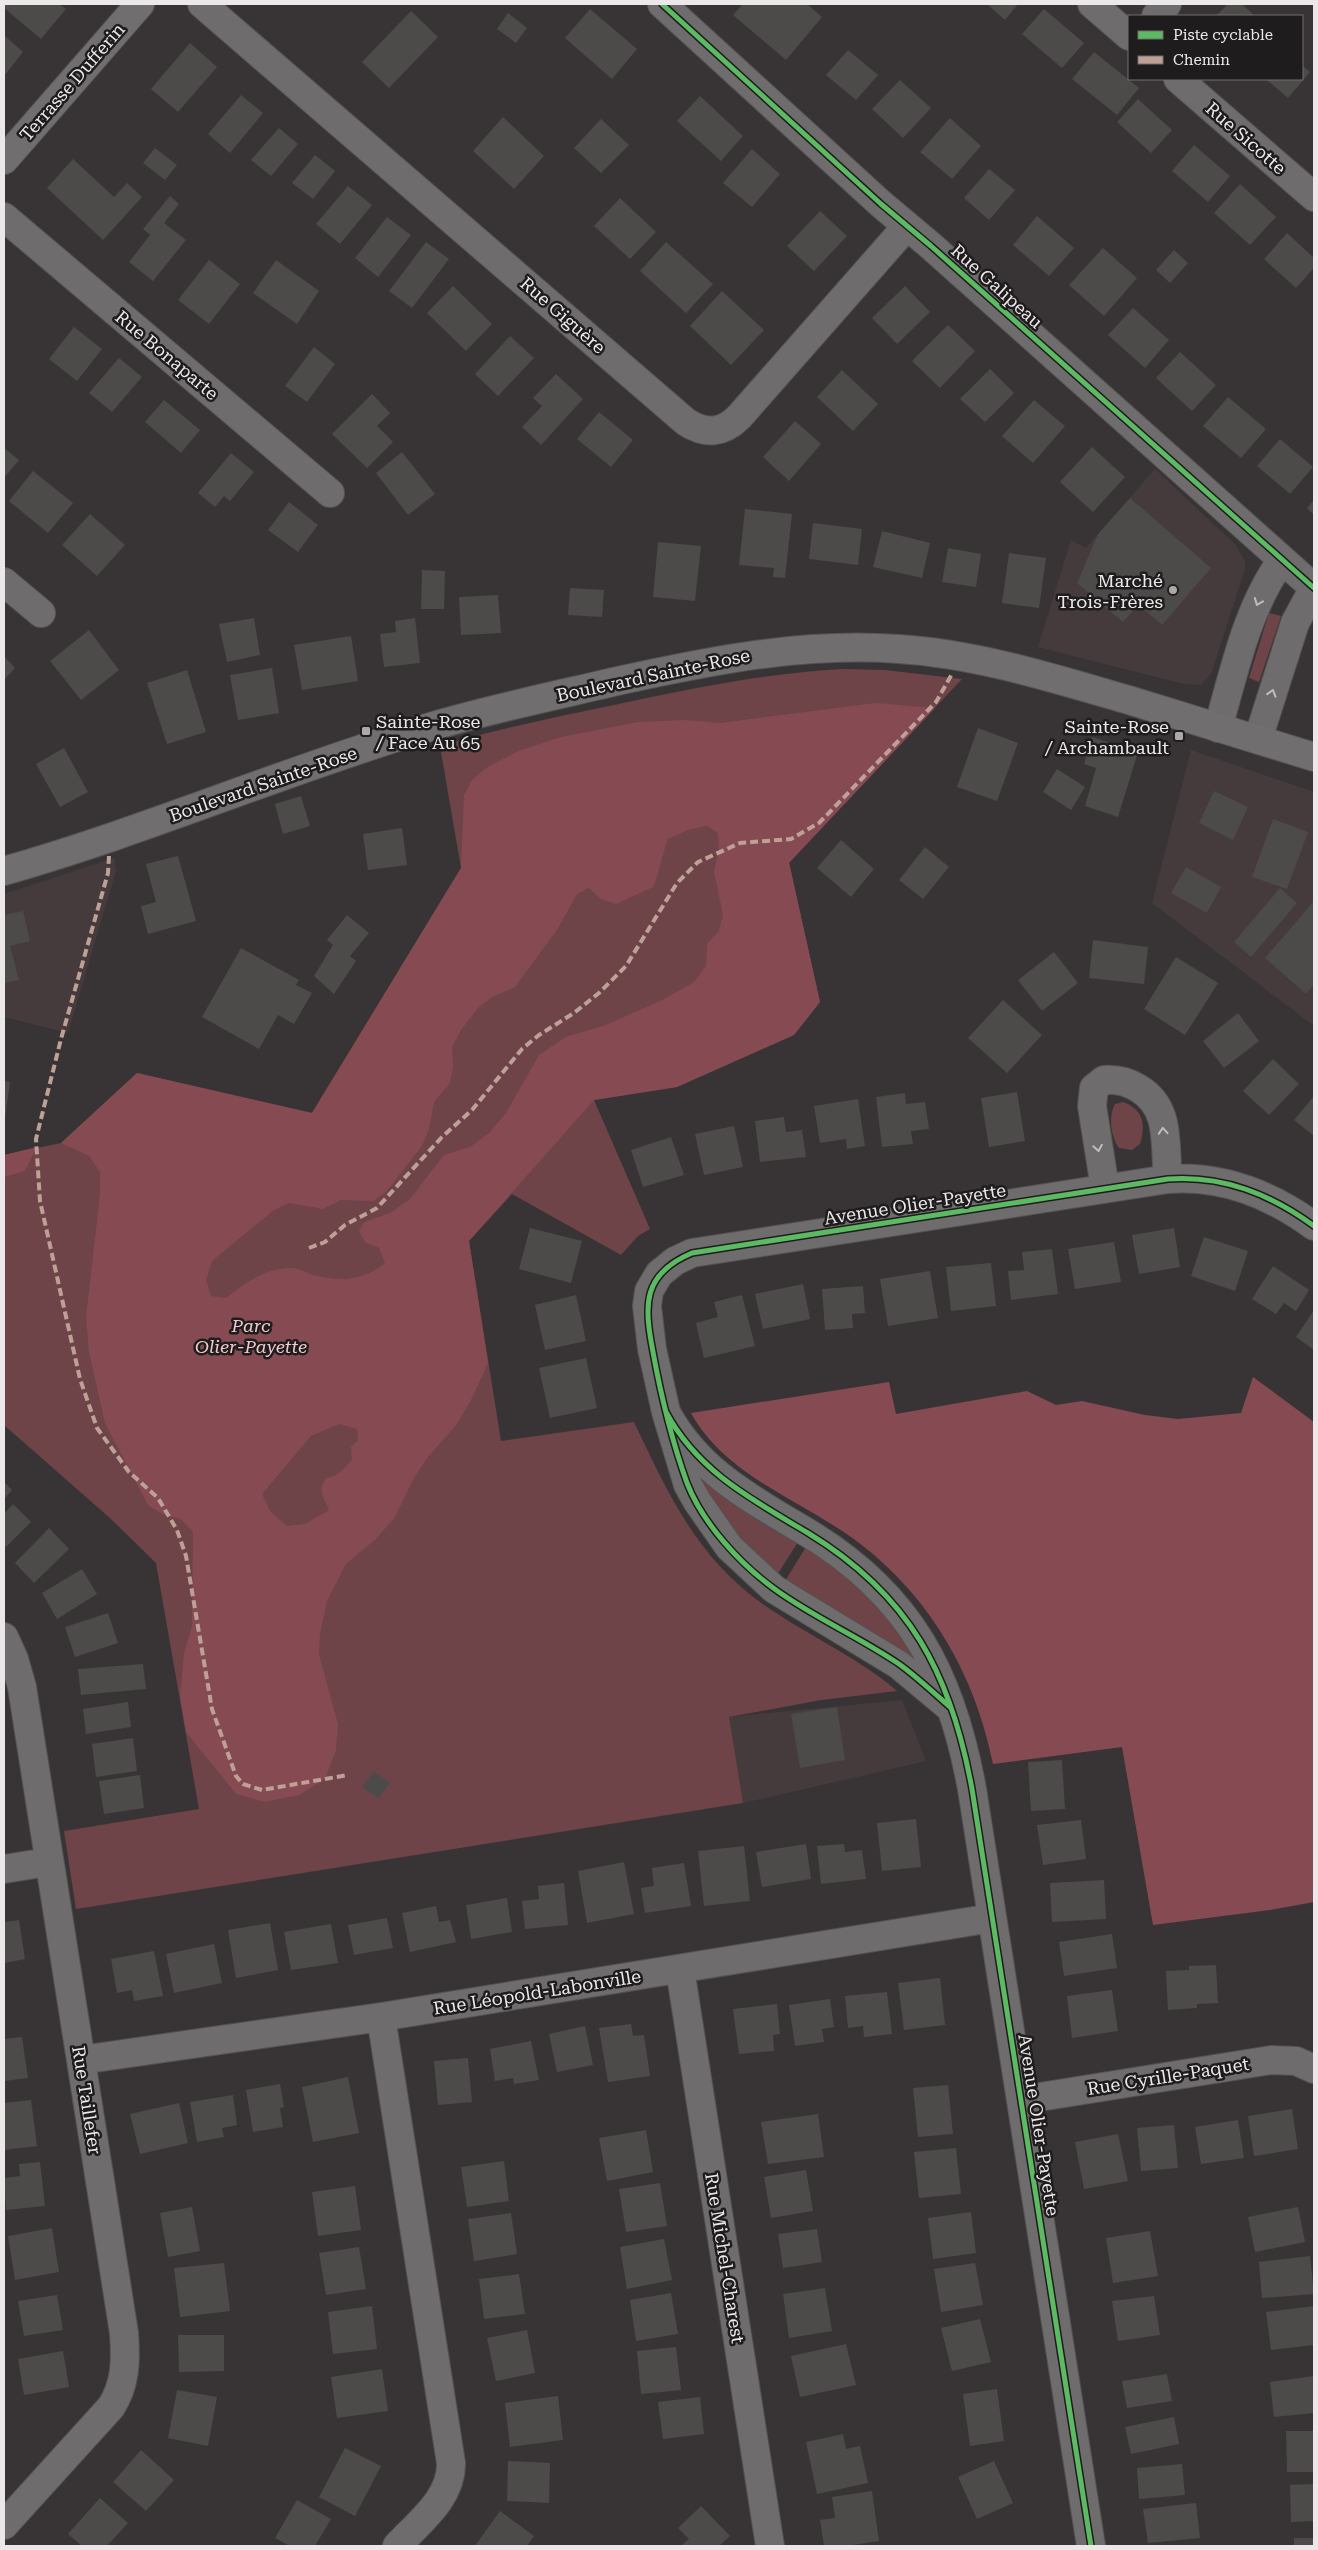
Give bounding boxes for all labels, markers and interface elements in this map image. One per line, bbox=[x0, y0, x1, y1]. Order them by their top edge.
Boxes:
legend bbox=[1128, 15, 1303, 80]
street label: Terrasse Dufferin bbox=[15, 18, 129, 145]
text: Piste cyclable bbox=[1173, 26, 1273, 44]
text: Chemin bbox=[1173, 51, 1230, 69]
street label: Rue Sicotte bbox=[1202, 98, 1290, 179]
street label: Rue Galipeau bbox=[947, 240, 1047, 332]
street label: Rue Giguère bbox=[516, 272, 610, 358]
street label: Rue Bonaparte bbox=[111, 306, 223, 404]
place label: Marché Trois-Frères bbox=[1057, 570, 1163, 612]
marker: Marché Trois-Frères bbox=[1167, 584, 1179, 596]
one-way arrow bbox=[1254, 597, 1264, 606]
street label: Boulevard Sainte-Rose bbox=[554, 644, 752, 706]
one-way arrow bbox=[1266, 689, 1276, 697]
place label: Sainte-Rose / Face Au 65 bbox=[375, 711, 481, 753]
place label: Sainte-Rose / Archambault bbox=[1044, 716, 1169, 758]
marker: Sainte-Rose / Face Au 65 bbox=[360, 725, 372, 737]
marker: Sainte-Rose / Archambault bbox=[1173, 730, 1185, 742]
street label: Boulevard Sainte-Rose bbox=[166, 742, 360, 826]
one-way arrow bbox=[1158, 1126, 1169, 1134]
one-way arrow bbox=[1093, 1144, 1103, 1153]
street label: Avenue Olier-Payette bbox=[823, 1179, 1008, 1229]
park label: Parc Olier-Payette bbox=[195, 1315, 307, 1357]
street label: Rue Léopold-Labonville bbox=[432, 1965, 643, 2019]
street label: Avenue Olier-Payette bbox=[1014, 2033, 1064, 2218]
street label: Rue Taillefer bbox=[68, 2044, 106, 2156]
street label: Rue Cyrille-Paquet bbox=[1086, 2053, 1251, 2099]
street label: Rue Michel-Charest bbox=[701, 2171, 749, 2345]

